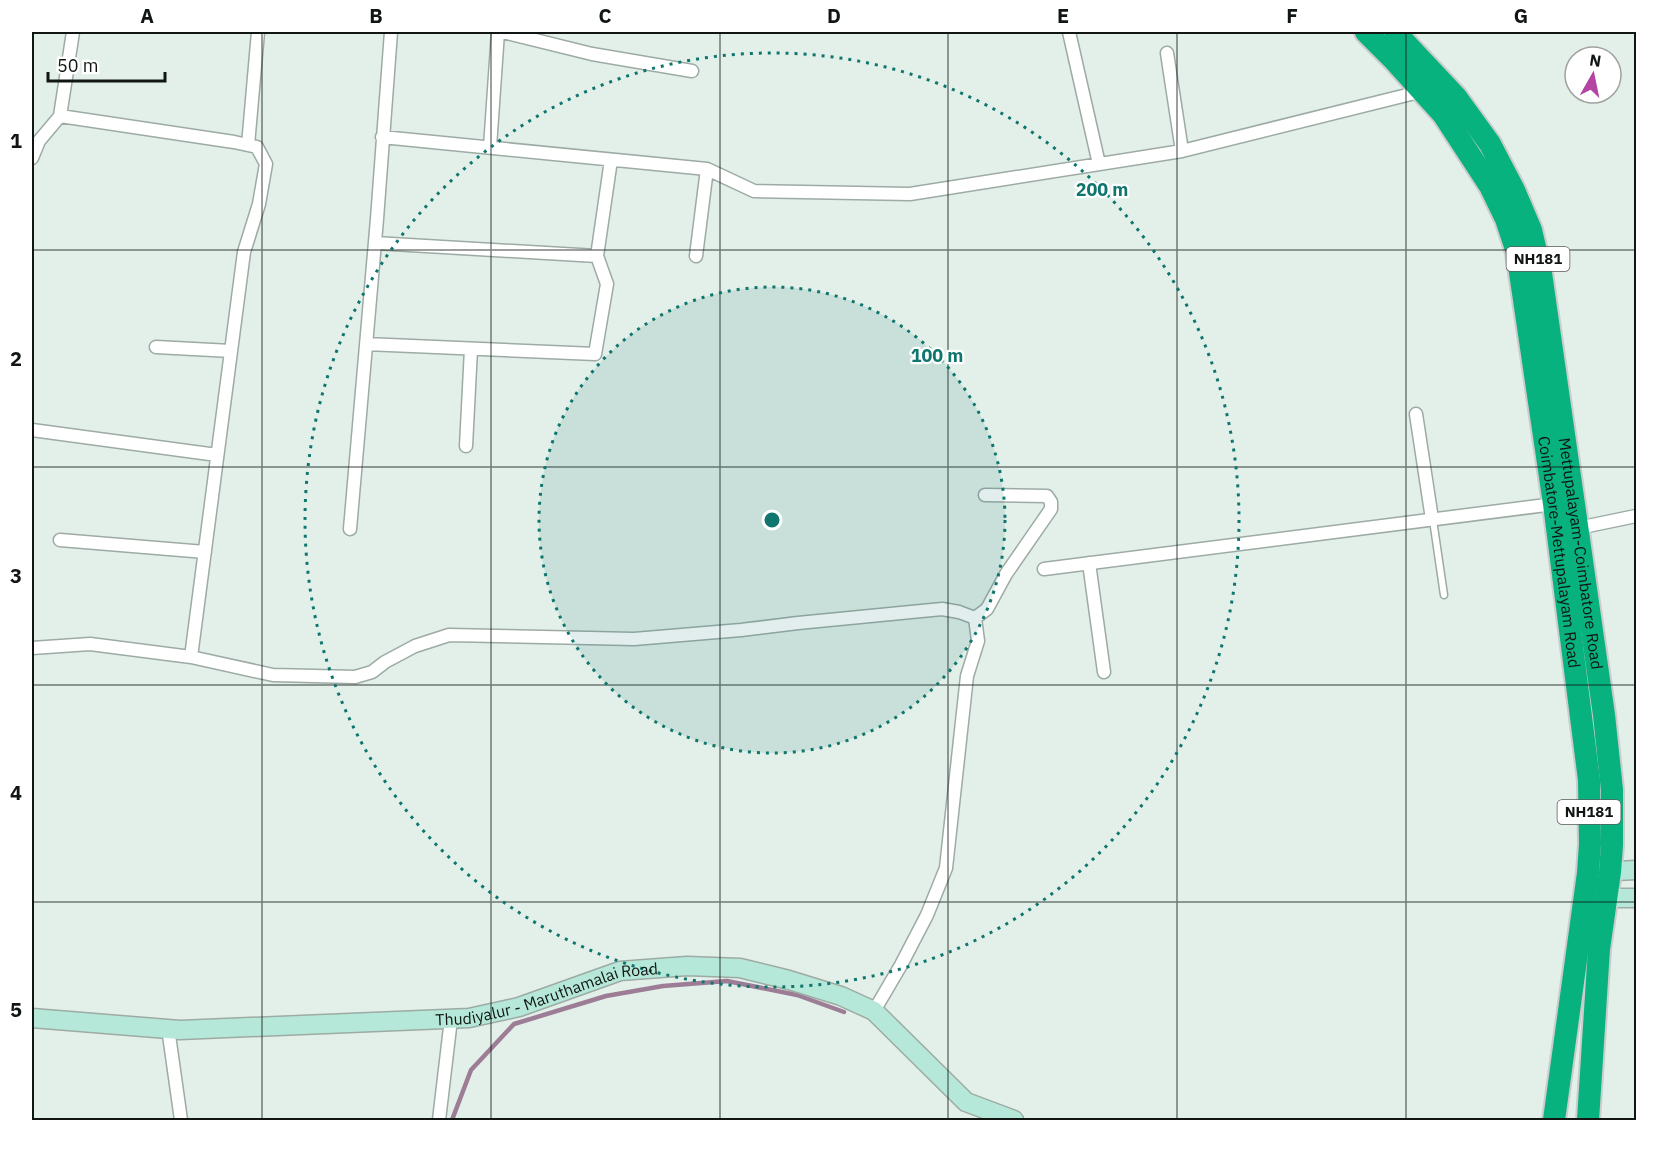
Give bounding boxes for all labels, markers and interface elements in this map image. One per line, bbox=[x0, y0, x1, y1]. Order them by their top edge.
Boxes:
text: A bbox=[140, 2, 154, 29]
text: B bbox=[369, 2, 383, 29]
text: C bbox=[598, 2, 612, 29]
text: D bbox=[827, 2, 841, 29]
text: E bbox=[1057, 2, 1069, 29]
text: F bbox=[1286, 2, 1298, 29]
text: G bbox=[1514, 2, 1528, 29]
scale bar bbox=[48, 45, 165, 83]
north arrow bbox=[1563, 45, 1623, 105]
text: N bbox=[1588, 49, 1603, 71]
text: 50 m bbox=[57, 54, 99, 77]
text: 1 bbox=[10, 127, 22, 154]
text: 200 m bbox=[1076, 178, 1128, 201]
road number: NH181 bbox=[1506, 247, 1570, 271]
text: 100 m bbox=[911, 344, 963, 367]
text: 2 bbox=[10, 345, 22, 372]
street label: Coimbatore-Mettupalayam Road bbox=[1534, 435, 1585, 669]
street label: Mettupalayam-Coimbatore Road bbox=[1555, 436, 1607, 671]
centre of rings bbox=[762, 510, 782, 530]
text: 3 bbox=[10, 562, 22, 589]
text: 4 bbox=[10, 779, 22, 806]
road number: NH181 bbox=[1558, 800, 1620, 824]
street label: Thudiyalur - Maruthamalai Road bbox=[435, 958, 659, 1029]
text: 5 bbox=[10, 996, 22, 1023]

